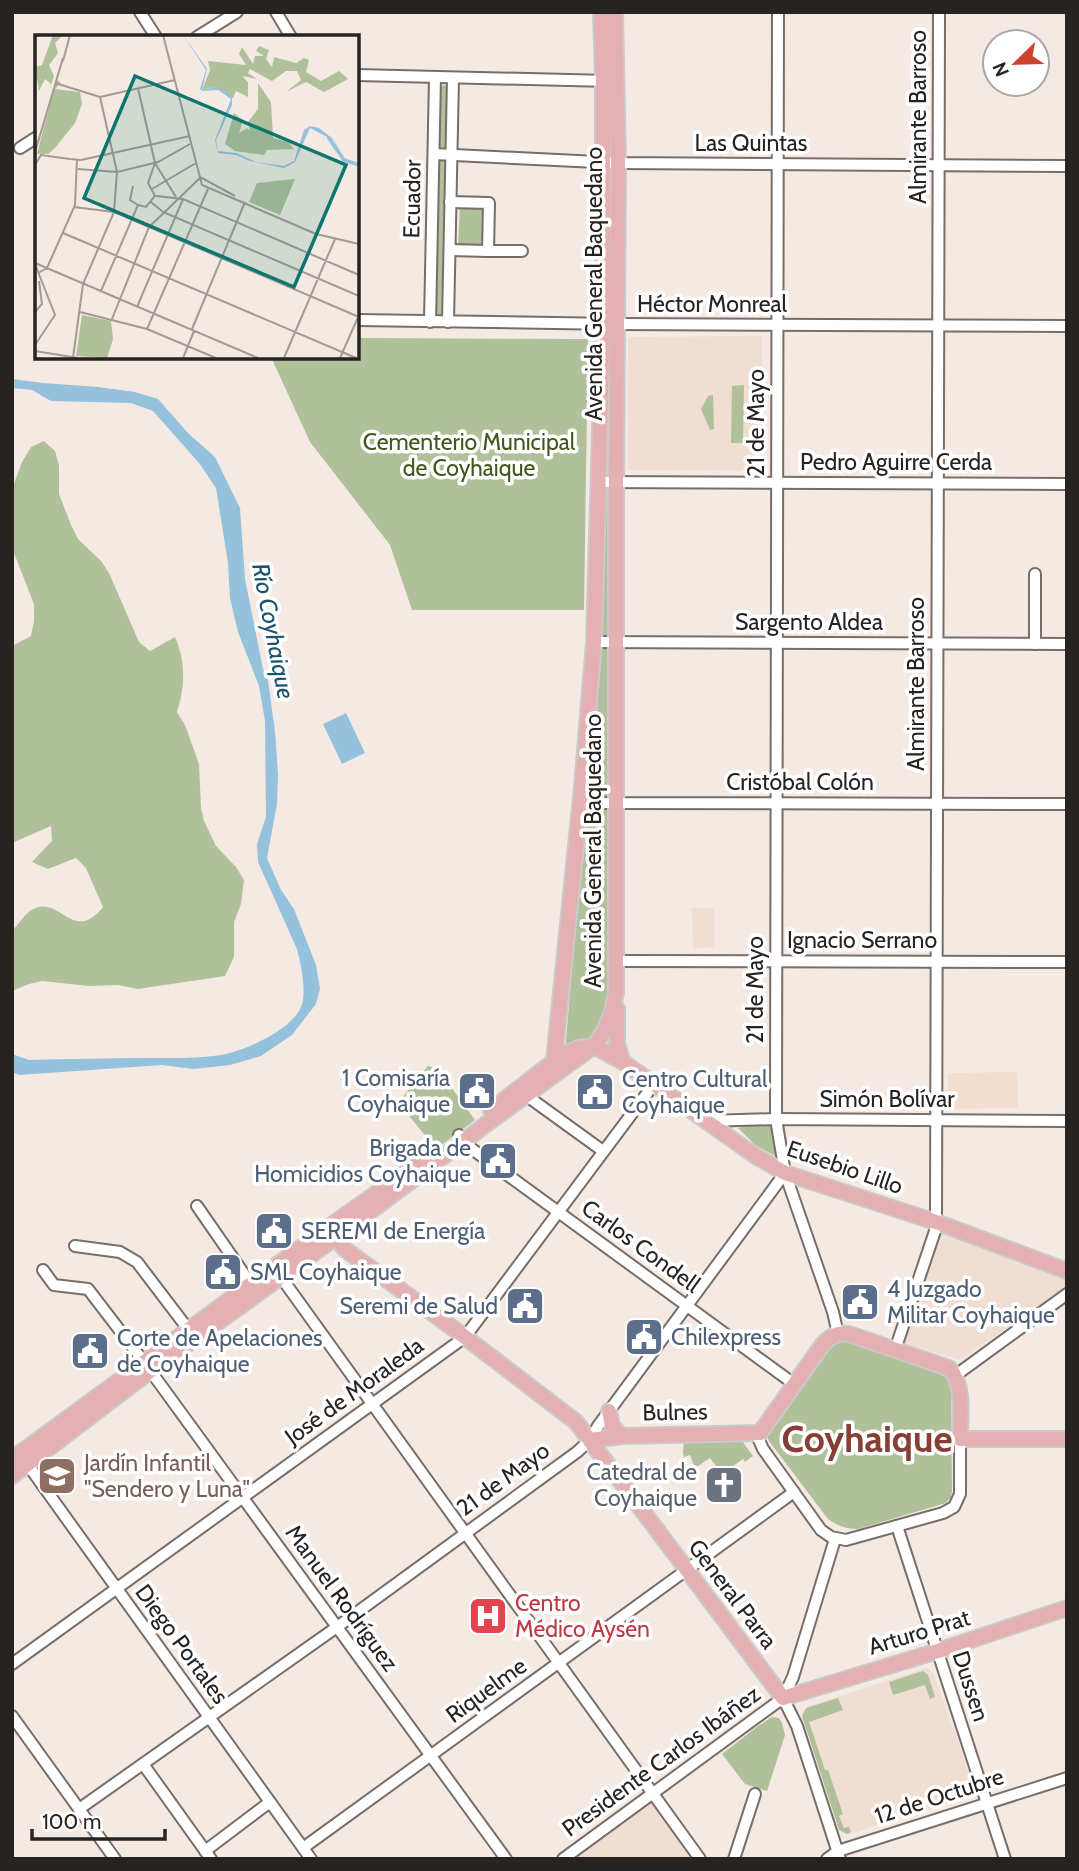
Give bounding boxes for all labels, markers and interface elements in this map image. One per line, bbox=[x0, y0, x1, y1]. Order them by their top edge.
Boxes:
north arrow bbox=[981, 28, 1051, 98]
street label: Almirante Barroso bbox=[904, 30, 932, 204]
inset map bbox=[35, 35, 359, 359]
text: N bbox=[988, 59, 1014, 80]
street label: Las Quintas bbox=[695, 129, 807, 157]
street label: Avenida General Baquedano bbox=[580, 147, 608, 421]
street label: Ecuador bbox=[397, 159, 427, 239]
street label: Héctor Monreal bbox=[637, 290, 788, 318]
street label: 21 de Mayo bbox=[742, 369, 770, 477]
park label: Cementerio Municipal de Coyhaique bbox=[363, 428, 576, 482]
street label: Pedro Aguirre Cerda bbox=[800, 448, 992, 476]
water label: Río Coyhaique bbox=[246, 561, 301, 701]
street label: Almirante Barroso bbox=[902, 597, 930, 771]
street label: Sargento Aldea bbox=[735, 608, 883, 636]
street label: Avenida General Baquedano bbox=[579, 714, 607, 988]
street label: Cristóbal Colón bbox=[726, 768, 874, 796]
street label: Ignacio Serrano bbox=[787, 926, 937, 954]
street label: 21 de Mayo bbox=[741, 936, 769, 1044]
place label: 1 Comisaría Coyhaique bbox=[342, 1064, 450, 1118]
place label: Centro Cultural Coyhaique bbox=[622, 1065, 768, 1119]
public building icon: 1 Comisaría Coyhaique bbox=[456, 1070, 498, 1112]
public building icon: Centro Cultural Coyhaique bbox=[574, 1071, 616, 1113]
street label: Simón Bolívar bbox=[819, 1085, 955, 1113]
place label: Brigada de Homicidios Coyhaique bbox=[254, 1134, 471, 1188]
street label: Eusebio Lillo bbox=[783, 1134, 907, 1200]
public building icon: Brigada de Homicidios Coyhaique bbox=[477, 1140, 519, 1182]
street label: Carlos Condell bbox=[576, 1194, 706, 1299]
public building icon: SEREMI de Energía bbox=[253, 1210, 295, 1252]
place label: SEREMI de Energía bbox=[301, 1217, 485, 1245]
public building icon: SML Coyhaique bbox=[202, 1251, 244, 1293]
place label: SML Coyhaique bbox=[250, 1258, 402, 1286]
place label: 4 Juzgado Militar Coyhaique bbox=[887, 1275, 1055, 1329]
public building icon: 4 Juzgado Militar Coyhaique bbox=[839, 1281, 881, 1323]
public building icon: Seremi de Salud bbox=[504, 1285, 546, 1327]
place label: Seremi de Salud bbox=[339, 1292, 498, 1320]
public building icon: Chilexpress bbox=[623, 1316, 665, 1358]
place label: Chilexpress bbox=[671, 1323, 781, 1351]
place label: Corte de Apelaciones de Coyhaique bbox=[117, 1324, 322, 1378]
public building icon: Corte de Apelaciones de Coyhaique bbox=[69, 1330, 111, 1372]
street label: José de Moraleda bbox=[278, 1331, 429, 1451]
street label: Bulnes bbox=[642, 1397, 708, 1427]
district label: Coyhaique bbox=[781, 1416, 953, 1461]
street label: 21 de Mayo bbox=[451, 1436, 555, 1522]
place label: Jardín Infantil "Sendero y Luna" bbox=[83, 1449, 250, 1503]
school or university icon: Jardín Infantil "Sendero y Luna" bbox=[36, 1455, 78, 1497]
place label: Catedral de Coyhaique bbox=[587, 1458, 697, 1512]
church icon: Catedral de Coyhaique bbox=[703, 1464, 745, 1506]
street label: Manuel Rodríguez bbox=[280, 1519, 405, 1677]
street label: General Parra bbox=[683, 1534, 783, 1654]
street label: Diego Portales bbox=[129, 1579, 235, 1709]
place label: Centro Médico Aysén bbox=[515, 1589, 650, 1643]
hospital icon: Centro Médico Aysén bbox=[467, 1595, 509, 1637]
street label: Arturo Prat bbox=[865, 1603, 973, 1661]
street label: Dussen bbox=[947, 1647, 995, 1725]
street label: Riquelme bbox=[440, 1651, 532, 1729]
street label: Presidente Carlos Ibáñez bbox=[556, 1680, 766, 1842]
street label: 12 de Octubre bbox=[871, 1762, 1007, 1830]
scale bar bbox=[32, 1798, 164, 1842]
text: 100 m bbox=[42, 1809, 101, 1834]

